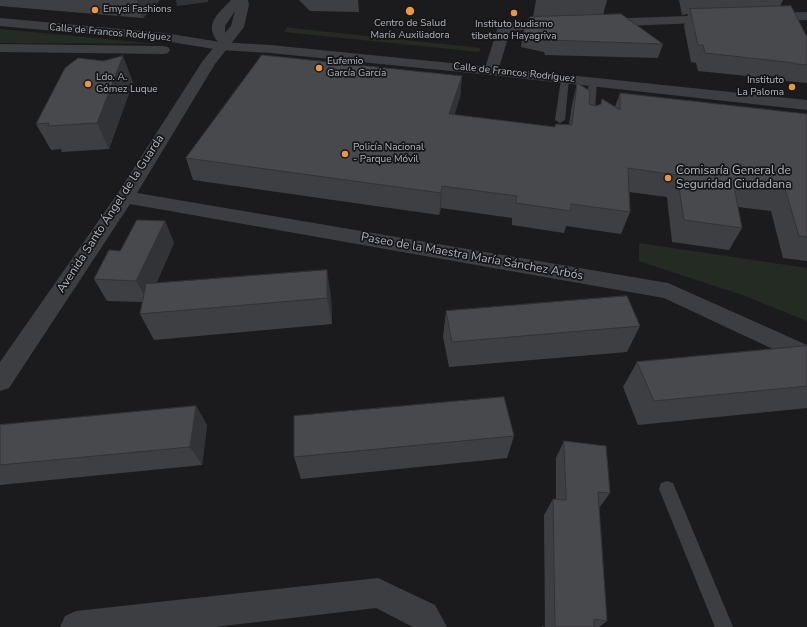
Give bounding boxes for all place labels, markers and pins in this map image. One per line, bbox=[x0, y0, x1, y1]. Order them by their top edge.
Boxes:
place label: Emysi Fashions bbox=[103, 4, 172, 16]
marker: Emysi Fashions bbox=[90, 5, 100, 15]
marker: Centro de Salud María Auxiliadora bbox=[404, 5, 416, 17]
marker: Instituto budismo tibetano Hayagriva bbox=[509, 8, 519, 18]
place label: Centro de Salud María Auxiliadora bbox=[371, 18, 449, 42]
place label: Instituto budismo tibetano Hayagriva bbox=[472, 19, 556, 42]
place label: Eufemio García García bbox=[327, 56, 386, 80]
marker: Eufemio García García bbox=[314, 63, 324, 73]
place label: Ldo. A. Gómez Luque bbox=[96, 72, 158, 96]
place label: Instituto La Paloma bbox=[737, 75, 784, 98]
marker: Ldo. A. Gómez Luque bbox=[83, 79, 93, 89]
marker: Instituto La Paloma bbox=[787, 82, 797, 92]
place label: Policía Nacional - Parque Móvil bbox=[353, 142, 424, 166]
marker: Policía Nacional - Parque Móvil bbox=[340, 149, 350, 159]
place label: Comisaría General de Seguridad Ciudadana bbox=[676, 164, 792, 192]
marker: Comisaría General de Seguridad Ciudadana bbox=[663, 173, 673, 183]

